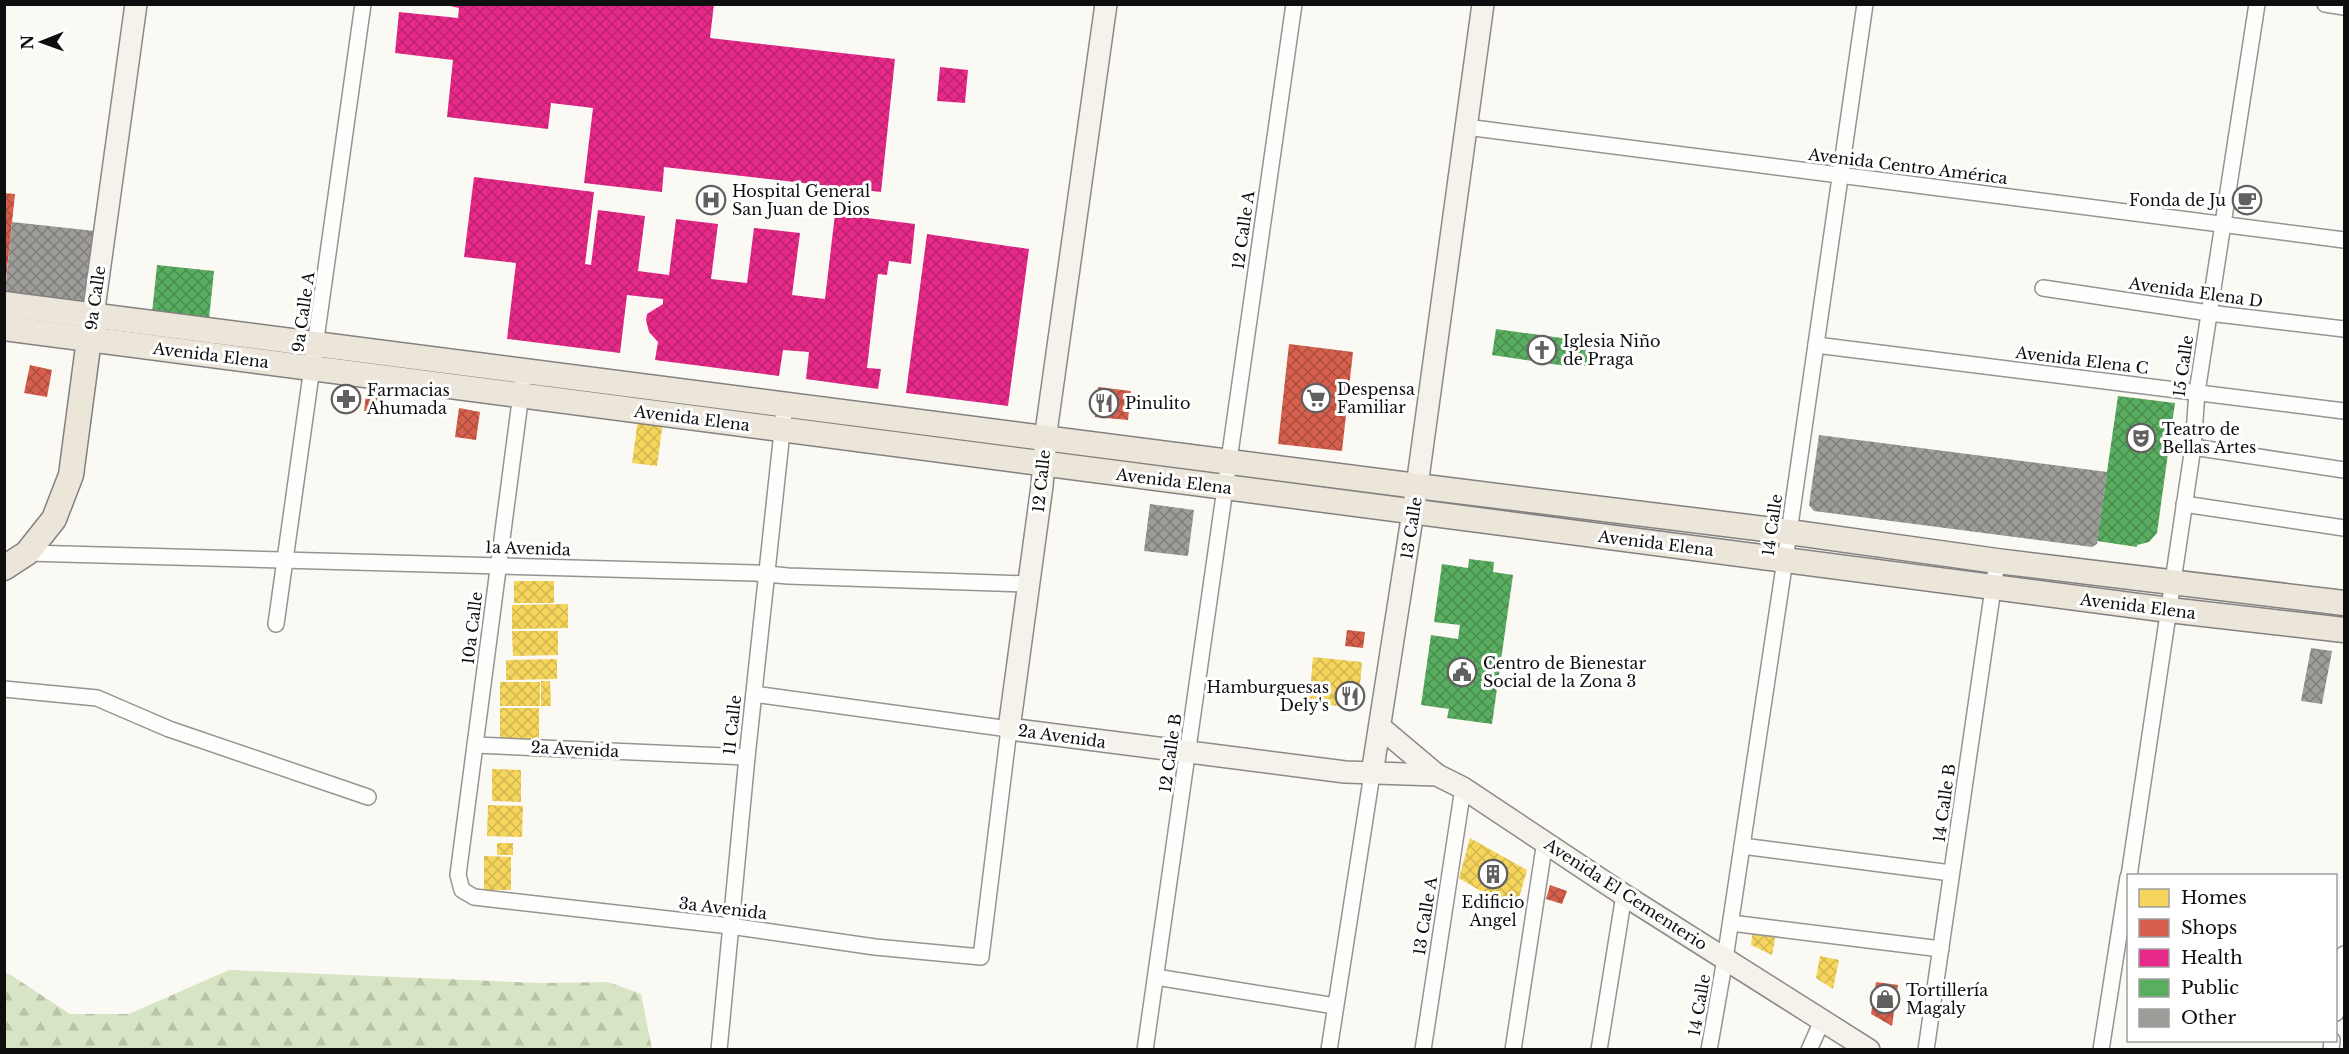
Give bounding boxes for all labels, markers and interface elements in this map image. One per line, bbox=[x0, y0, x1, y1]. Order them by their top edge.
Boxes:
north arrow bbox=[12, 12, 72, 72]
text: N bbox=[17, 35, 37, 50]
street label: Avenida Centro América bbox=[1806, 144, 2009, 188]
place label: Hospital General San Juan de Dios bbox=[732, 181, 870, 219]
hospital icon: Hospital General San Juan de Dios bbox=[695, 184, 727, 216]
cafe icon: Fonda de Ju bbox=[2231, 184, 2263, 216]
street label: 12 Calle A bbox=[1228, 189, 1259, 271]
place label: Fonda de Ju bbox=[2129, 190, 2226, 210]
street label: 9a Calle bbox=[81, 265, 109, 331]
street label: 9a Calle A bbox=[287, 270, 319, 354]
street label: Avenida Elena D bbox=[2127, 273, 2264, 311]
place label: Iglesia Niño de Praga bbox=[1563, 331, 1660, 369]
church icon: Iglesia Niño de Praga bbox=[1526, 334, 1558, 366]
street label: 15 Calle bbox=[2169, 334, 2197, 398]
street label: Avenida Elena bbox=[151, 338, 270, 372]
street label: Avenida Elena C bbox=[2013, 342, 2150, 378]
place label: Despensa Familiar bbox=[1337, 379, 1415, 417]
place label: Farmacias Ahumada bbox=[366, 380, 450, 418]
supermarket icon: Despensa Familiar bbox=[1300, 382, 1332, 414]
pharmacy icon: Farmacias Ahumada bbox=[330, 383, 362, 415]
restaurant icon: Pinulito bbox=[1088, 387, 1120, 419]
place label: Pinulito bbox=[1125, 393, 1190, 413]
street label: Avenida Elena bbox=[632, 401, 751, 435]
place label: Teatro de Bellas Artes bbox=[2162, 419, 2256, 457]
theatre icon: Teatro de Bellas Artes bbox=[2125, 422, 2157, 454]
street label: 12 Calle bbox=[1028, 449, 1054, 513]
street label: Avenida Elena bbox=[1114, 464, 1233, 498]
street label: 14 Calle bbox=[1758, 493, 1786, 557]
street label: 13 Calle bbox=[1396, 495, 1426, 561]
street label: Avenida Elena bbox=[1596, 526, 1715, 560]
street label: 1a Avenida bbox=[485, 537, 571, 559]
street label: Avenida Elena bbox=[2078, 589, 2197, 623]
street label: 10a Calle bbox=[458, 590, 486, 666]
place label: Centro de Bienestar Social de la Zona 3 bbox=[1483, 653, 1646, 691]
public building icon: Centro de Bienestar Social de la Zona 3 bbox=[1446, 656, 1478, 688]
place label: Hamburguesas Dely's bbox=[1206, 677, 1329, 715]
restaurant icon: Hamburguesas Dely's bbox=[1334, 680, 1366, 712]
street label: 11 Calle bbox=[719, 694, 745, 756]
street label: 12 Calle B bbox=[1155, 712, 1185, 794]
street label: 2a Avenida bbox=[1017, 720, 1107, 752]
street label: 2a Avenida bbox=[530, 737, 620, 761]
street label: 14 Calle B bbox=[1929, 762, 1959, 844]
street label: Avenida El Cementerio bbox=[1540, 833, 1711, 954]
building icon: Edificio Angel bbox=[1477, 858, 1509, 890]
legend bbox=[2127, 874, 2337, 1042]
street label: 13 Calle A bbox=[1409, 875, 1441, 957]
text: Homes bbox=[2181, 887, 2247, 909]
place label: Edificio Angel bbox=[1462, 892, 1524, 930]
street label: 3a Avenida bbox=[678, 893, 768, 923]
text: Shops bbox=[2181, 917, 2237, 939]
text: Health bbox=[2181, 947, 2243, 969]
street label: 14 Calle bbox=[1684, 973, 1714, 1037]
text: Public bbox=[2181, 977, 2239, 999]
place label: Tortillería Magaly bbox=[1906, 980, 1988, 1018]
shop icon: Tortillería Magaly bbox=[1869, 983, 1901, 1015]
text: Other bbox=[2181, 1007, 2237, 1029]

